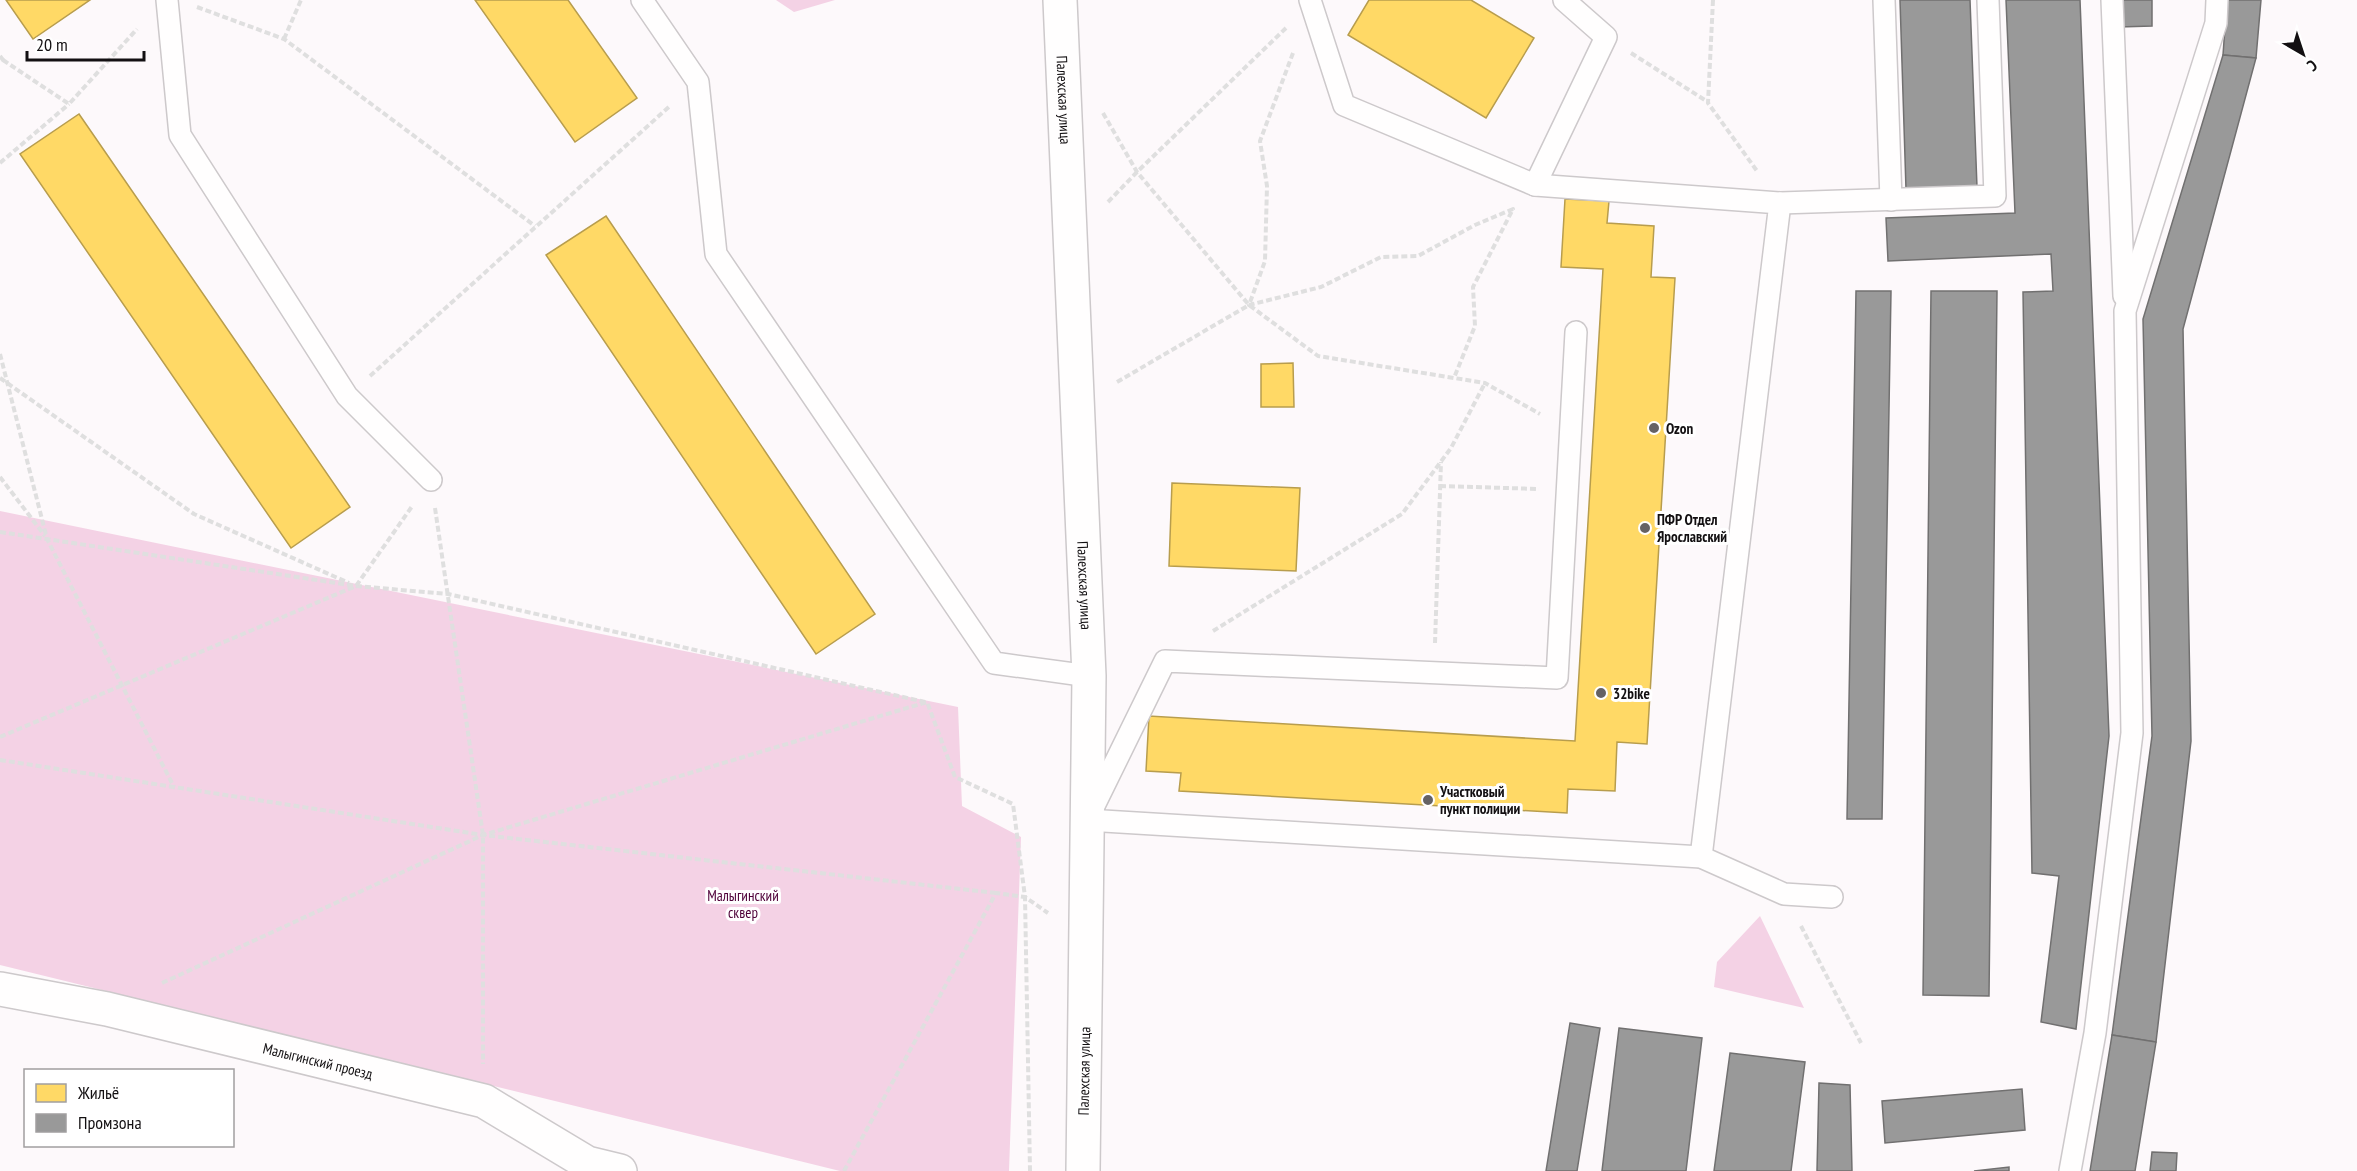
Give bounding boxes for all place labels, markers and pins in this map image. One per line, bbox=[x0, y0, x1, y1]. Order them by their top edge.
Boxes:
place label: Ozon bbox=[1666, 419, 1693, 438]
marker: Ozon bbox=[1647, 421, 1661, 435]
place label: ПФР Отдел Ярославский bbox=[1657, 510, 1727, 546]
marker: ПФР Отдел Ярославский bbox=[1638, 521, 1652, 535]
place label: 32bike bbox=[1613, 684, 1650, 703]
marker: 32bike bbox=[1594, 686, 1608, 700]
place label: Участковый пункт полиции bbox=[1439, 782, 1520, 818]
marker: Участковый пункт полиции bbox=[1421, 793, 1435, 807]

